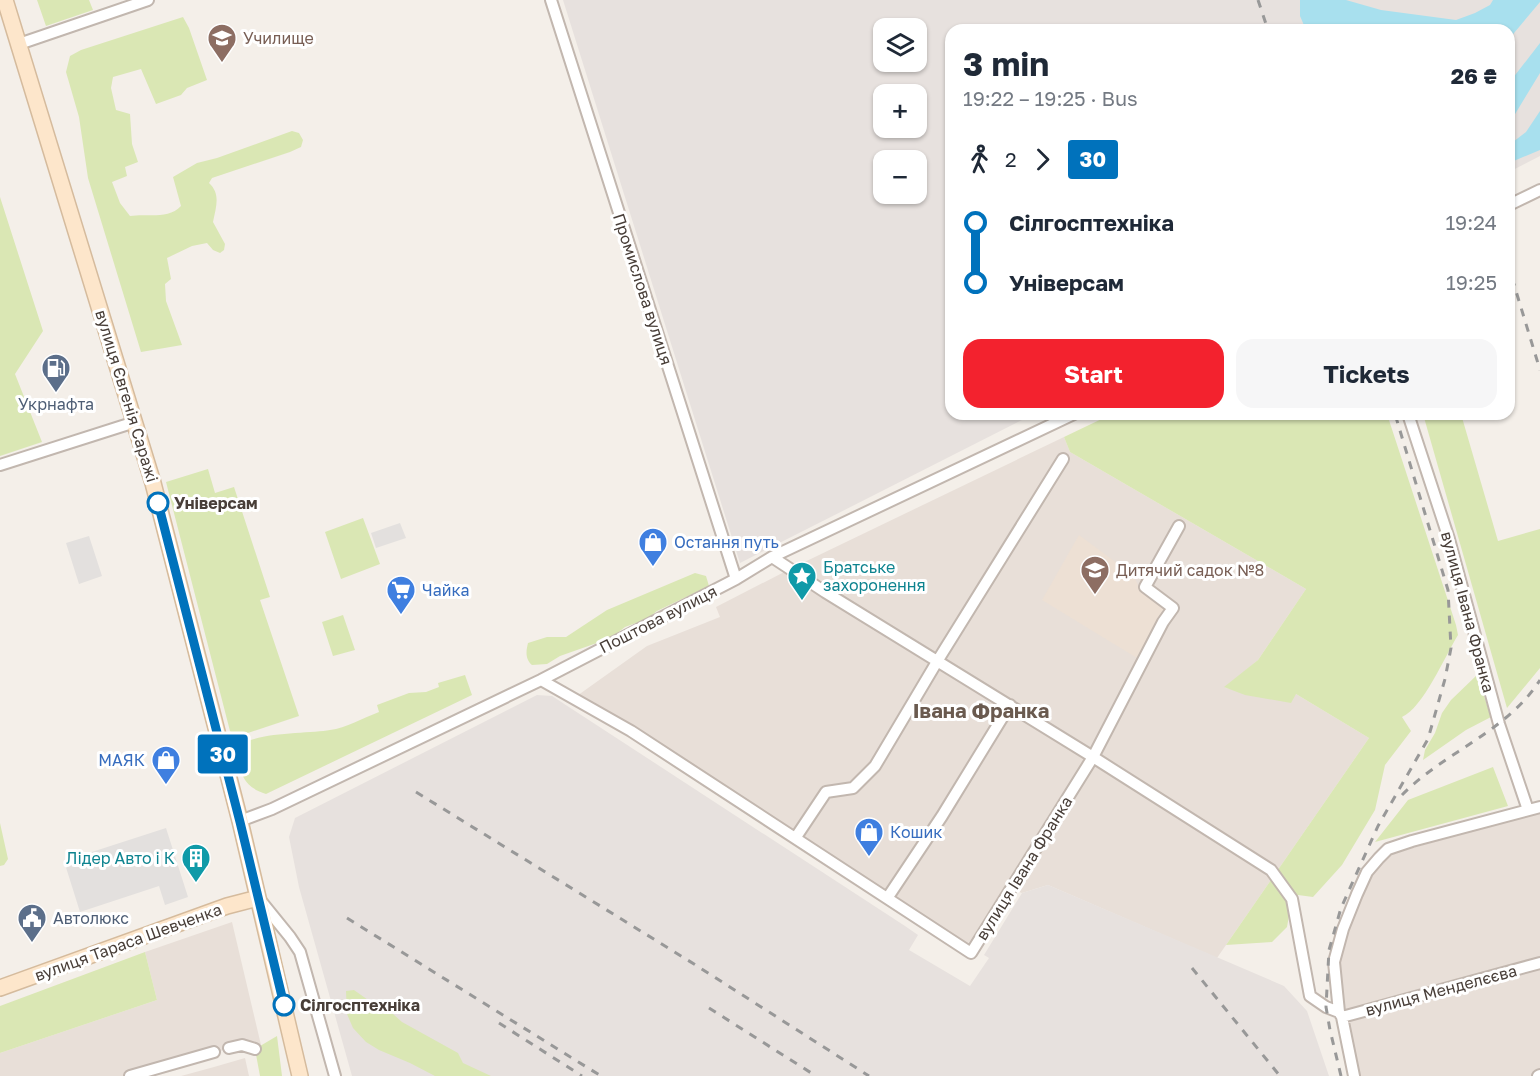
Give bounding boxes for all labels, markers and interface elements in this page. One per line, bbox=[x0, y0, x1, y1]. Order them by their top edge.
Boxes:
map controls bbox=[873, 18, 927, 204]
button: layers bbox=[873, 18, 927, 72]
school or university icon: Училище bbox=[206, 22, 238, 64]
place label: Училище bbox=[243, 28, 314, 48]
text: 3 min bbox=[963, 44, 1049, 83]
text: 26 ₴ bbox=[1451, 62, 1497, 89]
button: + bbox=[873, 84, 927, 138]
text: 19:22 – 19:25 · Bus bbox=[963, 86, 1138, 110]
icon: walk bbox=[963, 143, 996, 176]
icon: forward bbox=[1026, 143, 1059, 176]
text: 30 bbox=[1080, 146, 1106, 172]
text: 2 bbox=[1005, 147, 1017, 171]
button: − bbox=[873, 150, 927, 204]
text: Сілгосптехніка bbox=[1009, 209, 1174, 236]
text: 19:24 bbox=[1445, 210, 1497, 234]
street label: Промислова вулиця bbox=[609, 211, 677, 367]
text: Універсам bbox=[1009, 269, 1124, 296]
text: 19:25 bbox=[1446, 270, 1497, 294]
street label: вулиця Євгенія Саражі bbox=[91, 307, 163, 485]
button: Start bbox=[963, 339, 1224, 408]
button: Tickets bbox=[1236, 339, 1497, 408]
fuel station icon: Укрнафта bbox=[40, 352, 72, 394]
place label: Укрнафта bbox=[18, 394, 94, 414]
marker: Універсам bbox=[147, 492, 169, 514]
place label: Універсам bbox=[174, 493, 258, 513]
shop icon: Остання путь bbox=[637, 526, 669, 568]
street label: вулиця Івана Франка bbox=[1437, 529, 1499, 695]
place label: Остання путь bbox=[674, 532, 779, 552]
school or university icon: Дитячий садок №8 bbox=[1079, 554, 1111, 596]
place label: Братське захоронення bbox=[823, 557, 926, 595]
place icon: Братське захоронення bbox=[786, 560, 818, 602]
place label: Дитячий садок №8 bbox=[1116, 560, 1264, 580]
supermarket icon: Чайка bbox=[385, 574, 417, 616]
place label: Чайка bbox=[422, 580, 470, 600]
street label: Поштова вулиця bbox=[596, 581, 720, 657]
district label: Івана Франка bbox=[913, 698, 1049, 722]
line badge: 30 bbox=[196, 734, 250, 774]
text: 30 bbox=[210, 741, 236, 767]
shop icon: МАЯК bbox=[150, 744, 182, 786]
place label: МАЯК bbox=[98, 750, 145, 770]
street label: вулиця Івана Франка bbox=[972, 792, 1076, 944]
shop icon: Кошик bbox=[853, 816, 885, 858]
place label: Кошик bbox=[890, 822, 942, 842]
building icon: Лідер Авто і К bbox=[180, 842, 212, 884]
place label: Лідер Авто і К bbox=[66, 848, 175, 868]
street label: вулиця Тараса Шевченка bbox=[32, 899, 224, 985]
public building icon: Автолюкс bbox=[16, 902, 48, 944]
place label: Автолюкс bbox=[53, 908, 129, 928]
street label: вулиця Менделєєва bbox=[1363, 960, 1519, 1020]
marker: Сілгосптехніка bbox=[273, 994, 295, 1016]
place label: Сілгосптехніка bbox=[300, 995, 420, 1015]

